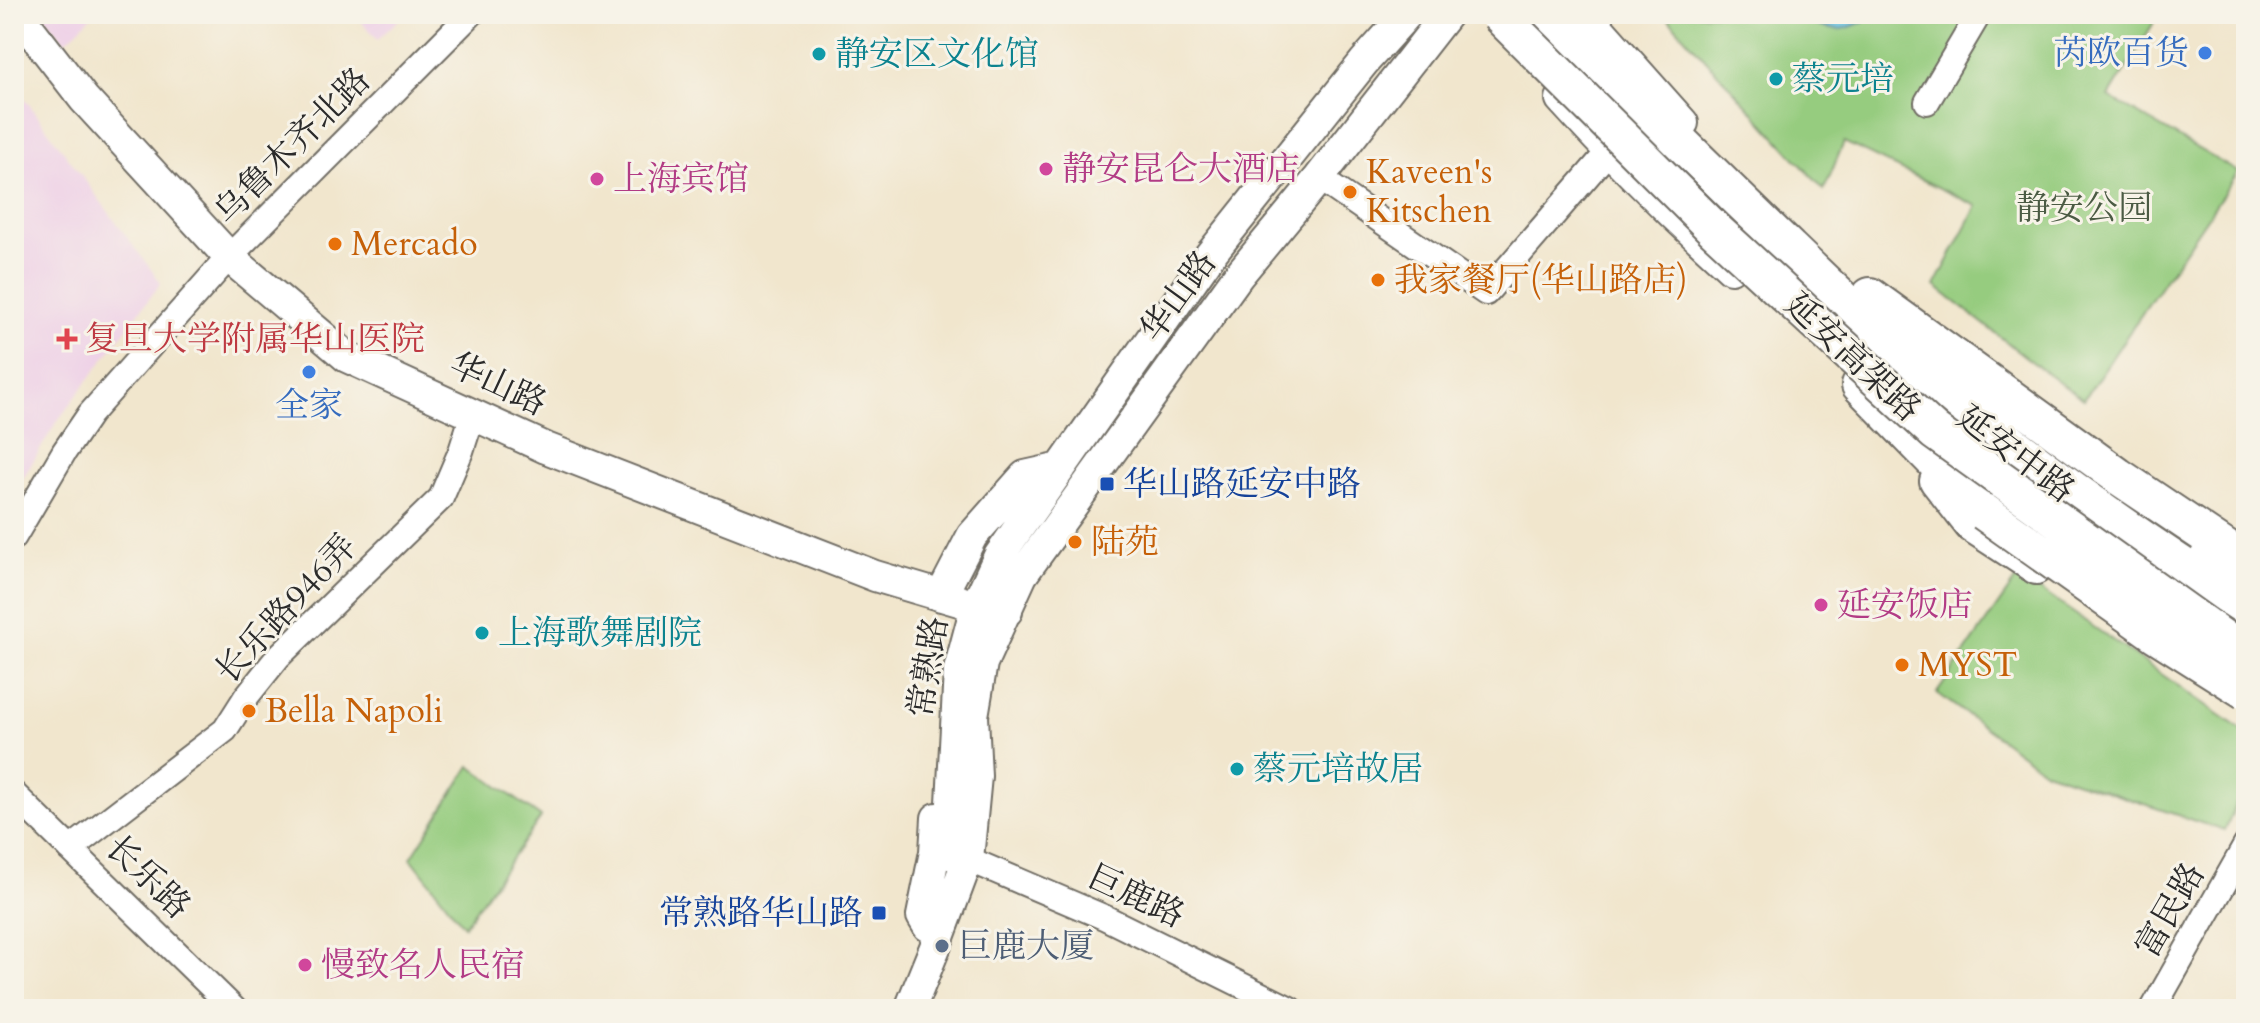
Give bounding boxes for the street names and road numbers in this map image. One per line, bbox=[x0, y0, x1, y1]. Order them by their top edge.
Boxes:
street label: 乌鲁木齐北路 bbox=[204, 58, 380, 234]
street label: 华山路 bbox=[1129, 241, 1227, 351]
street label: 延安高架路 bbox=[1775, 282, 1931, 432]
street label: 华山路 bbox=[442, 342, 554, 426]
street label: 延安中路 bbox=[1948, 395, 2084, 513]
street label: 长乐路946弄 bbox=[205, 524, 367, 694]
street label: 常熟路 bbox=[897, 613, 959, 721]
street label: 长乐路 bbox=[95, 825, 201, 929]
street label: 巨鹿路 bbox=[1080, 854, 1192, 938]
street label: 富民路 bbox=[2125, 854, 2215, 966]

